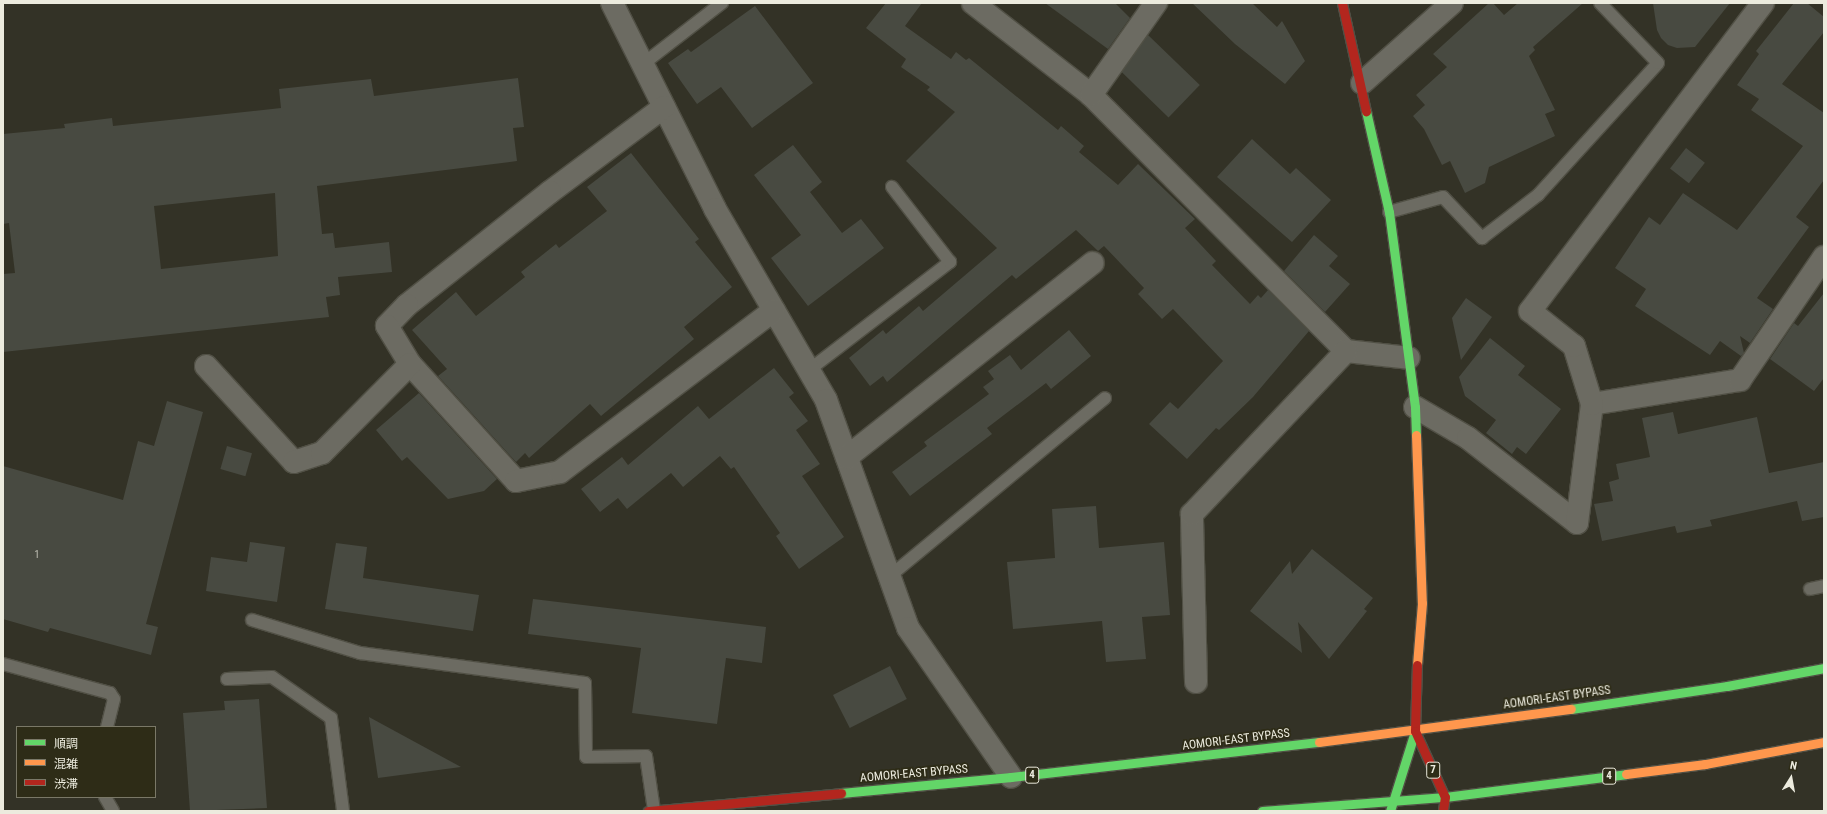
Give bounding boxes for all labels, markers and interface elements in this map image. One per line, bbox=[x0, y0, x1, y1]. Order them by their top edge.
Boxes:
house number: 1 bbox=[35, 549, 39, 561]
street label: AOMORI-EAST BYPASS bbox=[1502, 683, 1612, 713]
legend bbox=[16, 726, 156, 798]
street label: AOMORI-EAST BYPASS bbox=[1181, 726, 1291, 754]
text: 順調 bbox=[54, 737, 78, 751]
text: 混雑 bbox=[54, 757, 78, 771]
north arrow bbox=[1771, 758, 1811, 798]
text: N bbox=[1789, 759, 1798, 773]
road number: 7 bbox=[1426, 761, 1440, 779]
street label: AOMORI-EAST BYPASS bbox=[859, 762, 969, 786]
road number: 4 bbox=[1025, 766, 1039, 784]
road number: 4 bbox=[1602, 767, 1616, 785]
text: 渋滞 bbox=[54, 777, 78, 791]

